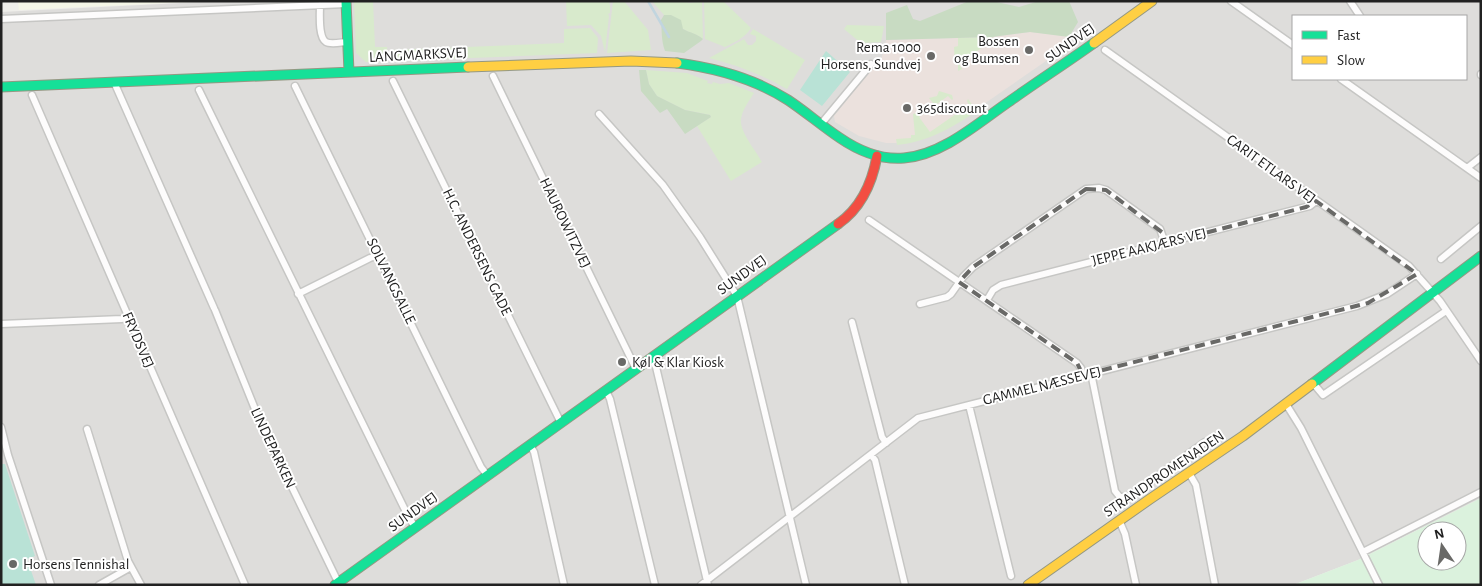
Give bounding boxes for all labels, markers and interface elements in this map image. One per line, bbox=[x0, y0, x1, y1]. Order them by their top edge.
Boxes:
legend bbox=[1292, 15, 1467, 80]
street label: SUNDVEJ bbox=[1043, 21, 1097, 65]
text: Fast bbox=[1337, 28, 1361, 43]
place label: Bossen og Bumsen bbox=[954, 34, 1019, 66]
place label: Rema 1000 Horsens, Sundvej bbox=[820, 40, 921, 72]
marker: Bossen og Bumsen bbox=[1023, 44, 1035, 56]
street label: LANGMARKSVEJ bbox=[368, 45, 468, 65]
marker: Rema 1000 Horsens, Sundvej bbox=[925, 50, 937, 62]
text: Slow bbox=[1337, 53, 1365, 68]
place label: 365discount bbox=[917, 101, 987, 116]
marker: 365discount bbox=[901, 102, 913, 114]
street label: CARIT ETLARS VEJ bbox=[1224, 132, 1318, 206]
street label: HAUROWITZVEJ bbox=[537, 176, 593, 270]
street label: H.C. ANDERSENS GADE bbox=[440, 186, 514, 318]
street label: JEPPE AAKJÆRS VEJ bbox=[1090, 225, 1208, 269]
street label: SOLVANGSALLE bbox=[364, 236, 418, 326]
street label: SUNDVEJ bbox=[715, 252, 769, 298]
street label: FRYDSVEJ bbox=[119, 310, 157, 370]
place label: Køl & Klar Kiosk bbox=[632, 355, 724, 370]
marker: Køl & Klar Kiosk bbox=[616, 356, 628, 368]
street label: GAMMEL NÆSSEVEJ bbox=[981, 364, 1103, 408]
street label: LINDEPARKEN bbox=[248, 405, 298, 491]
street label: STRANDPROMENADEN bbox=[1101, 428, 1227, 520]
street label: SUNDVEJ bbox=[386, 489, 440, 535]
north arrow bbox=[1417, 521, 1467, 571]
text: N bbox=[1433, 526, 1446, 542]
place label: Horsens Tennishal bbox=[23, 557, 129, 572]
marker: Horsens Tennishal bbox=[7, 558, 19, 570]

